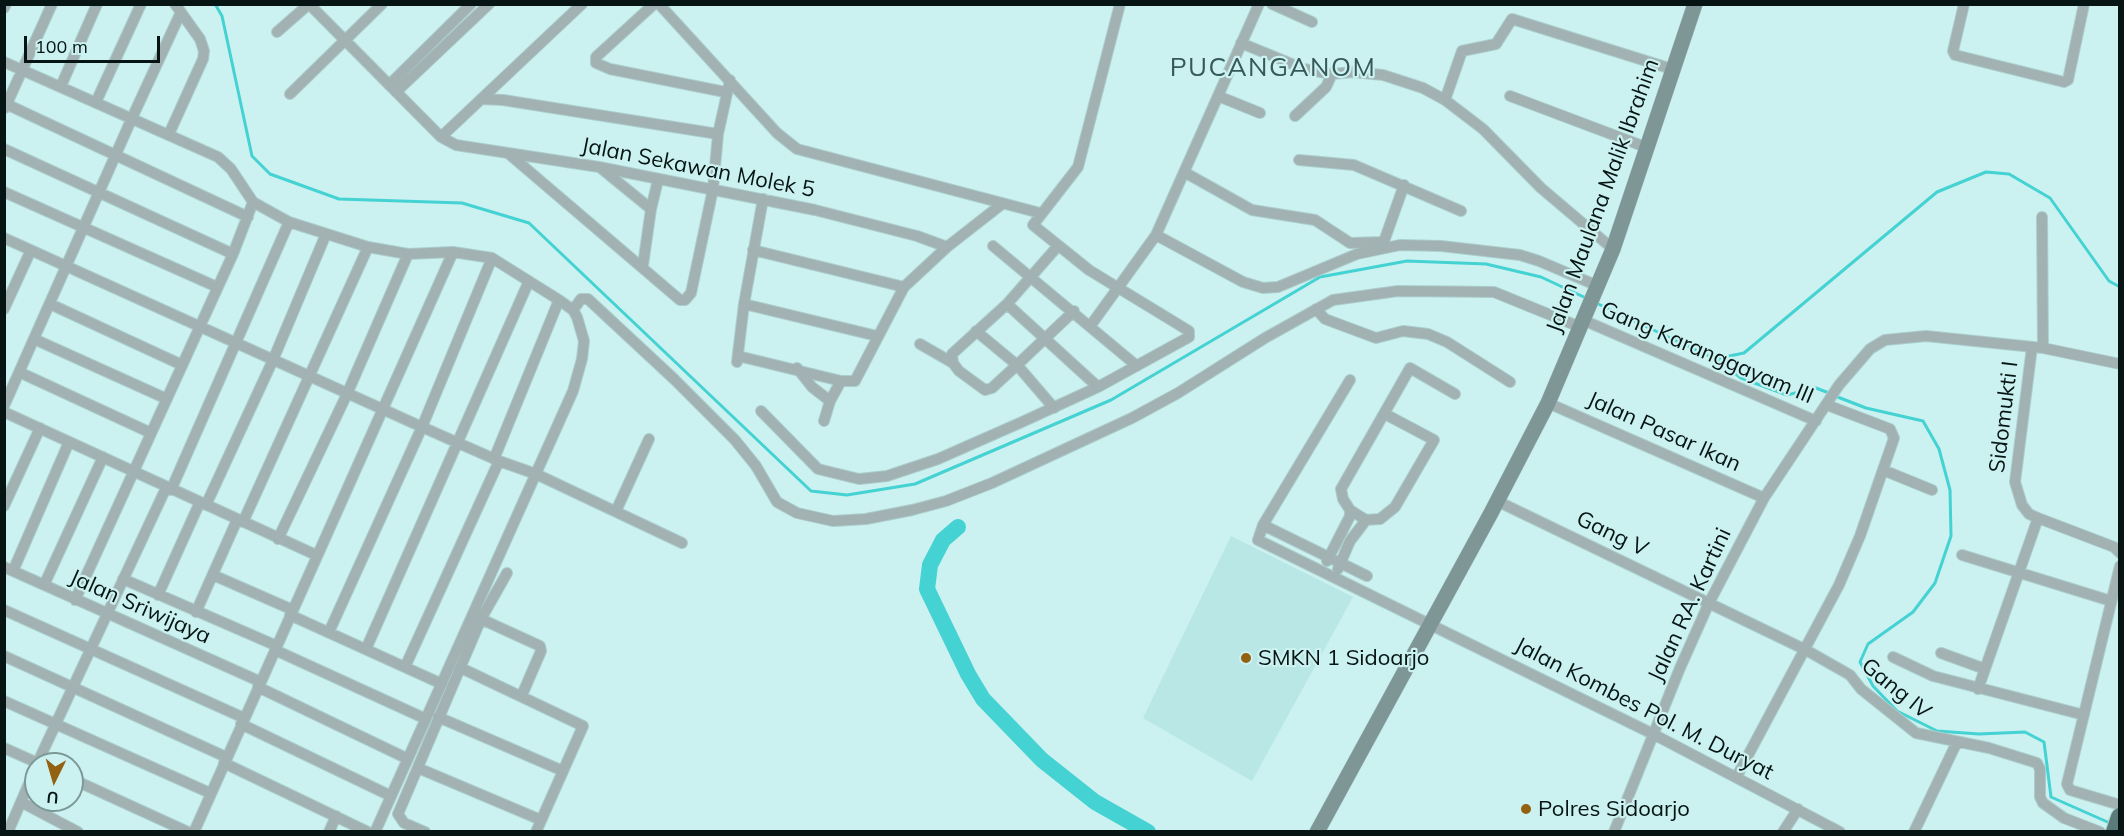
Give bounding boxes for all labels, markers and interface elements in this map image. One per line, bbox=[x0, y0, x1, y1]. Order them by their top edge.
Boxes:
scale bar bbox=[27, 24, 164, 62]
text: 100 m bbox=[35, 35, 88, 58]
district label: PUCANGANOM bbox=[1170, 52, 1376, 84]
street label: Jalan Maulana Malik Ibrahim bbox=[1541, 55, 1665, 337]
street label: Jalan Sekawan Molek 5 bbox=[579, 132, 817, 204]
street label: Gang Karanggayam III bbox=[1597, 296, 1817, 410]
street label: Sidomukti I bbox=[1984, 360, 2024, 474]
street label: Jalan Pasar Ikan bbox=[1583, 386, 1745, 478]
street label: Gang V bbox=[1572, 505, 1652, 563]
street label: Jalan RA. Kartini bbox=[1643, 524, 1737, 686]
street label: Jalan Sriwijaya bbox=[65, 564, 215, 650]
street label: Jalan Kombes Pol. M. Duryat bbox=[1510, 632, 1778, 786]
place label: SMKN 1 Sidoarjo bbox=[1258, 645, 1429, 671]
marker: SMKN 1 Sidoarjo bbox=[1239, 651, 1253, 665]
street label: Gang IV bbox=[1856, 653, 1936, 725]
north arrow bbox=[24, 752, 84, 812]
text: U bbox=[46, 787, 59, 808]
place label: Polres Sidoarjo bbox=[1538, 796, 1690, 822]
marker: Polres Sidoarjo bbox=[1519, 802, 1533, 816]

